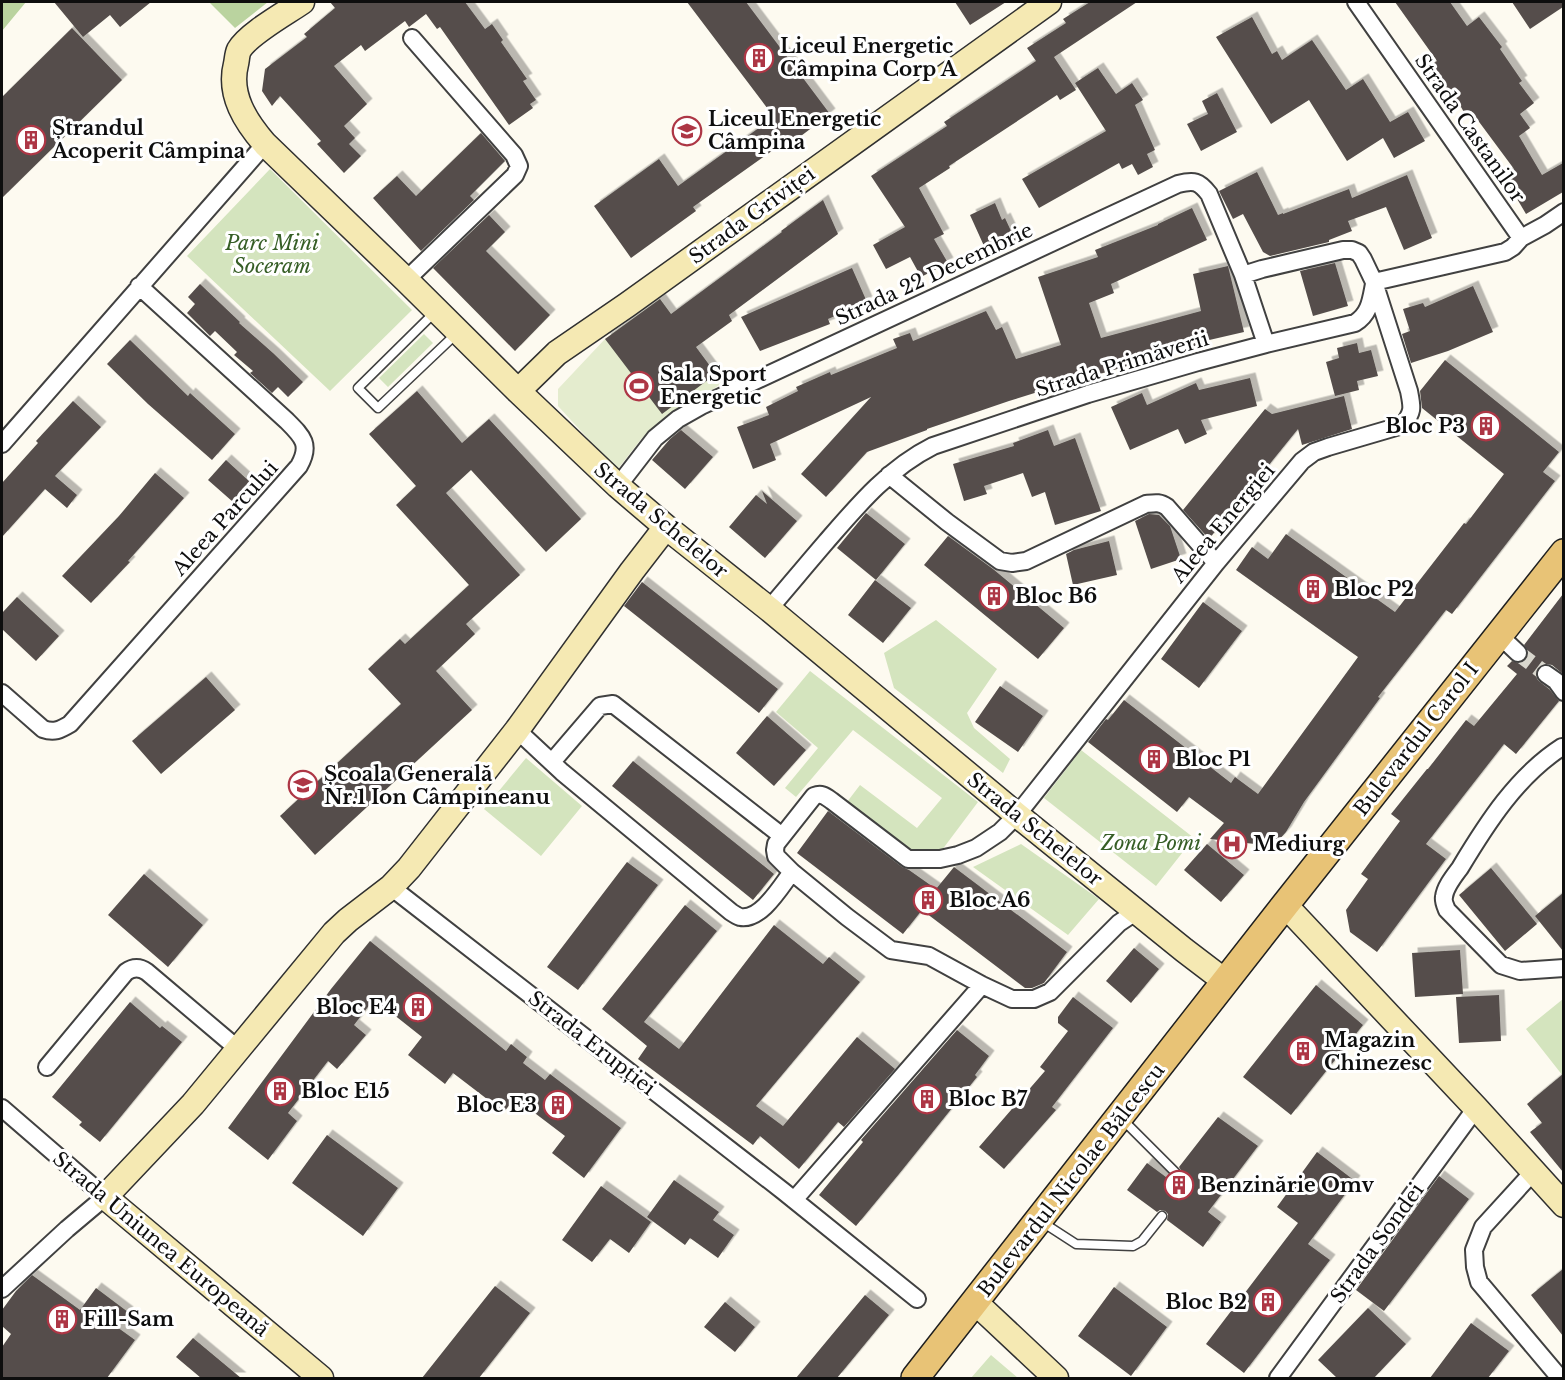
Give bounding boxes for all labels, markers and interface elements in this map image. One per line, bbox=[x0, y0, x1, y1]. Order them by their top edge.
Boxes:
place label: Liceul Energetic Câmpina Corp A bbox=[780, 34, 958, 81]
building icon: Liceul Energetic Câmpina Corp A bbox=[743, 42, 775, 74]
street label: Strada Castanilor bbox=[1410, 49, 1530, 207]
place label: Liceul Energetic Câmpina bbox=[708, 107, 881, 154]
school or university icon: Liceul Energetic Câmpina bbox=[671, 115, 703, 147]
place label: Ștrandul Acoperit Câmpina bbox=[51, 116, 246, 163]
building icon: Ștrandul Acoperit Câmpina bbox=[15, 124, 47, 156]
street label: Strada Griviței bbox=[684, 161, 820, 269]
street label: Strada 22 Decembrie bbox=[831, 218, 1037, 330]
park label: Parc Mini Soceram bbox=[224, 231, 319, 278]
street label: Strada Primăverii bbox=[1033, 326, 1212, 402]
place label: Sala Sport Energetic bbox=[660, 362, 767, 409]
sports icon: Sala Sport Energetic bbox=[623, 370, 655, 402]
building icon: Bloc P3 bbox=[1470, 410, 1502, 442]
place label: Bloc P3 bbox=[1385, 414, 1465, 438]
street label: Aleea Parcului bbox=[166, 456, 283, 581]
street label: Strada Schelelor bbox=[589, 457, 733, 583]
street label: Aleea Energiei bbox=[1166, 459, 1280, 588]
building icon: Bloc P2 bbox=[1297, 573, 1329, 605]
place label: Bloc P2 bbox=[1334, 577, 1414, 601]
building icon: Bloc B6 bbox=[978, 580, 1010, 612]
place label: Bloc B6 bbox=[1015, 584, 1097, 608]
street label: Bulevardul Carol I bbox=[1349, 658, 1483, 820]
building icon: Bloc P1 bbox=[1138, 743, 1170, 775]
place label: Bloc P1 bbox=[1175, 747, 1251, 771]
place label: Școala Generală Nr.1 Ion Câmpineanu bbox=[324, 762, 550, 809]
street label: Strada Schelelor bbox=[963, 767, 1108, 891]
school or university icon: Școala Generală Nr.1 Ion Câmpineanu bbox=[287, 769, 319, 801]
hospital icon: Mediurg bbox=[1216, 828, 1248, 860]
park label: Zona Pomi bbox=[1100, 831, 1201, 855]
place label: Mediurg bbox=[1253, 832, 1345, 856]
building icon: Bloc A6 bbox=[912, 884, 944, 916]
place label: Bloc A6 bbox=[949, 888, 1031, 912]
street label: Strada Erupției bbox=[523, 986, 661, 1101]
building icon: Bloc E4 bbox=[402, 991, 434, 1023]
place label: Bloc E4 bbox=[316, 995, 397, 1019]
place label: Magazin Chinezesc bbox=[1324, 1028, 1432, 1075]
building icon: Magazin Chinezesc bbox=[1287, 1035, 1319, 1067]
street label: Bulevardul Nicolae Bălcescu bbox=[972, 1059, 1170, 1301]
building icon: Bloc E15 bbox=[264, 1075, 296, 1107]
place label: Bloc E15 bbox=[301, 1079, 390, 1103]
building icon: Bloc B7 bbox=[911, 1083, 943, 1115]
place label: Bloc B7 bbox=[948, 1087, 1028, 1111]
building icon: Bloc E3 bbox=[542, 1089, 574, 1121]
place label: Bloc E3 bbox=[456, 1093, 537, 1117]
street label: Strada Uniunea Europeană bbox=[48, 1146, 275, 1342]
building icon: Benzinărie Omv bbox=[1163, 1169, 1195, 1201]
place label: Benzinărie Omv bbox=[1200, 1173, 1374, 1197]
street label: Strada Sondei bbox=[1325, 1178, 1429, 1308]
building icon: Bloc B2 bbox=[1252, 1286, 1284, 1318]
place label: Bloc B2 bbox=[1165, 1290, 1247, 1314]
building icon: Fill-Sam bbox=[46, 1303, 78, 1335]
place label: Fill-Sam bbox=[83, 1307, 174, 1331]

